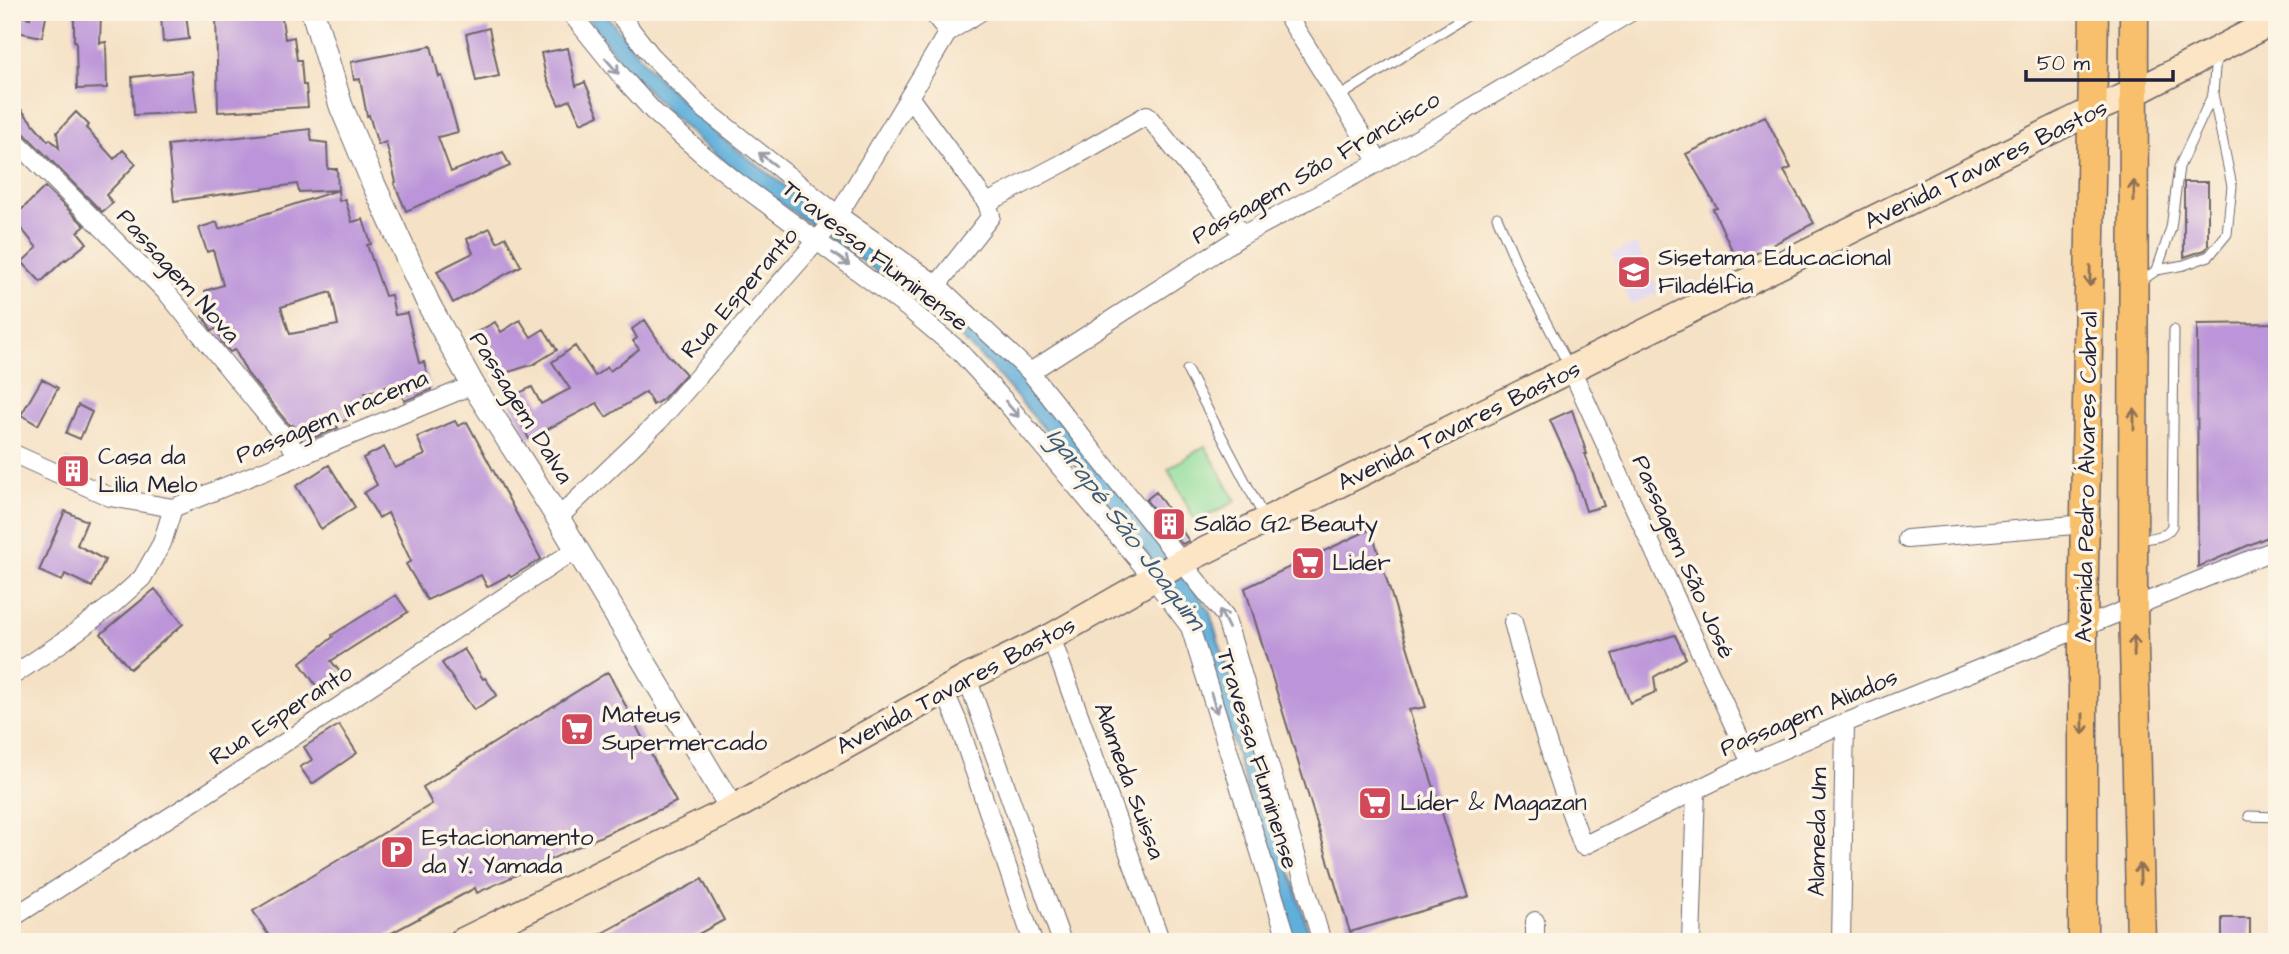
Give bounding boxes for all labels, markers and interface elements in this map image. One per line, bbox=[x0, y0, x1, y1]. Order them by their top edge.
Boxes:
scale bar bbox=[2026, 38, 2174, 82]
text: 50 m bbox=[2037, 49, 2091, 78]
one-way arrow bbox=[604, 57, 620, 75]
street label: Passagem São Francisco bbox=[1185, 83, 1447, 254]
street label: Avenida Tavares Bastos bbox=[1859, 91, 2113, 239]
one-way arrow bbox=[758, 151, 776, 166]
street label: Travessa Fluminense bbox=[774, 172, 976, 340]
one-way arrow bbox=[2127, 180, 2141, 203]
street label: Passagem Nova bbox=[108, 201, 248, 351]
street label: Rua Esperanto bbox=[673, 219, 807, 366]
place label: Sisetama Educacional Filadélfia bbox=[1658, 241, 1891, 303]
one-way arrow bbox=[832, 252, 850, 267]
school or university icon: Sisetama Educacional Filadélfia bbox=[1615, 253, 1653, 291]
one-way arrow bbox=[2083, 264, 2097, 287]
street label: Avenida Pedro Álvares Cabral bbox=[2067, 311, 2107, 643]
street label: Passagem Dalva bbox=[460, 325, 581, 491]
street label: Avenida Tavares Bastos bbox=[1332, 352, 1586, 500]
street label: Passagem Iracema bbox=[231, 361, 434, 474]
one-way arrow bbox=[1004, 399, 1020, 417]
one-way arrow bbox=[2127, 407, 2141, 430]
water label: Igarapé São Joaquim bbox=[1037, 421, 1216, 640]
place label: Casa da Lilia Melo bbox=[98, 440, 198, 502]
street label: Passagem São José bbox=[1622, 450, 1743, 665]
building icon: Casa da Lilia Melo bbox=[54, 452, 92, 490]
building icon: Salão G2 Beauty bbox=[1150, 505, 1188, 543]
place label: Salão G2 Beauty bbox=[1194, 507, 1378, 542]
supermarket icon: Lider bbox=[1289, 544, 1327, 582]
place label: Lider bbox=[1332, 546, 1391, 580]
street label: Avenida Tavares Bastos bbox=[830, 608, 1082, 764]
one-way arrow bbox=[1216, 609, 1230, 630]
one-way arrow bbox=[2128, 635, 2141, 658]
street label: Travessa Fluminense bbox=[1207, 645, 1307, 873]
street label: Rua Esperanto bbox=[203, 656, 360, 774]
street label: Passagem Aliados bbox=[1715, 660, 1904, 767]
one-way arrow bbox=[1209, 692, 1221, 714]
place label: Mateus Supermercado bbox=[602, 698, 768, 760]
street label: Alameda Suissa bbox=[1085, 698, 1173, 864]
supermarket icon: Mateus Supermercado bbox=[558, 710, 596, 748]
one-way arrow bbox=[2076, 712, 2090, 735]
street label: Alameda Um bbox=[1800, 767, 1836, 897]
supermarket icon: Líder & Magazan bbox=[1356, 784, 1394, 822]
place label: Líder & Magazan bbox=[1400, 786, 1587, 821]
place label: Estacionamento da Y. Yamada bbox=[422, 821, 594, 883]
parking icon: Estacionamento da Y. Yamada bbox=[378, 833, 416, 871]
one-way arrow bbox=[2133, 862, 2146, 885]

